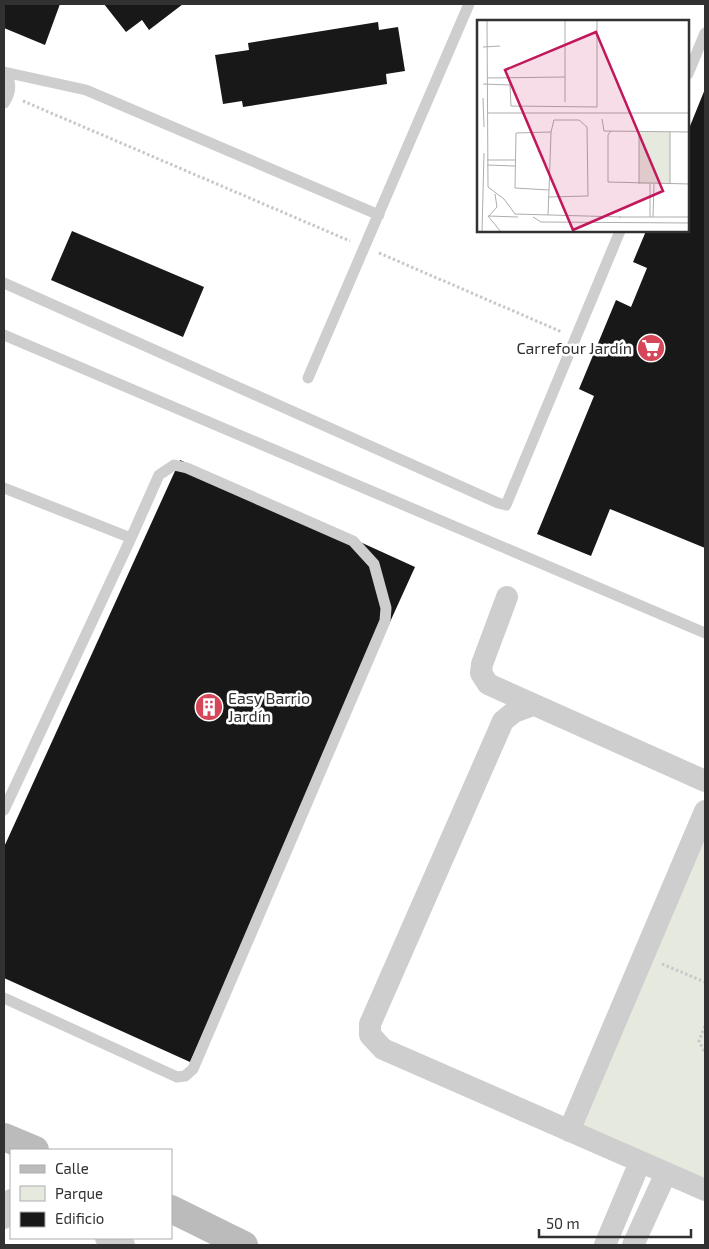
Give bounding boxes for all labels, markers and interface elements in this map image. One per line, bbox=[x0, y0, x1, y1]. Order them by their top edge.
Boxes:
inset map bbox=[477, 20, 689, 232]
supermarket icon: Carrefour Jardín bbox=[636, 333, 666, 363]
place label: Carrefour Jardín bbox=[516, 338, 632, 357]
place label: Easy Barrio Jardín bbox=[228, 688, 310, 725]
building icon: Easy Barrio Jardín bbox=[194, 692, 224, 722]
legend bbox=[10, 1149, 172, 1239]
text: Calle bbox=[55, 1159, 89, 1177]
text: Parque bbox=[55, 1184, 103, 1202]
scale bar bbox=[539, 1206, 692, 1238]
text: Edificio bbox=[55, 1209, 104, 1227]
text: 50 m bbox=[546, 1214, 580, 1232]

